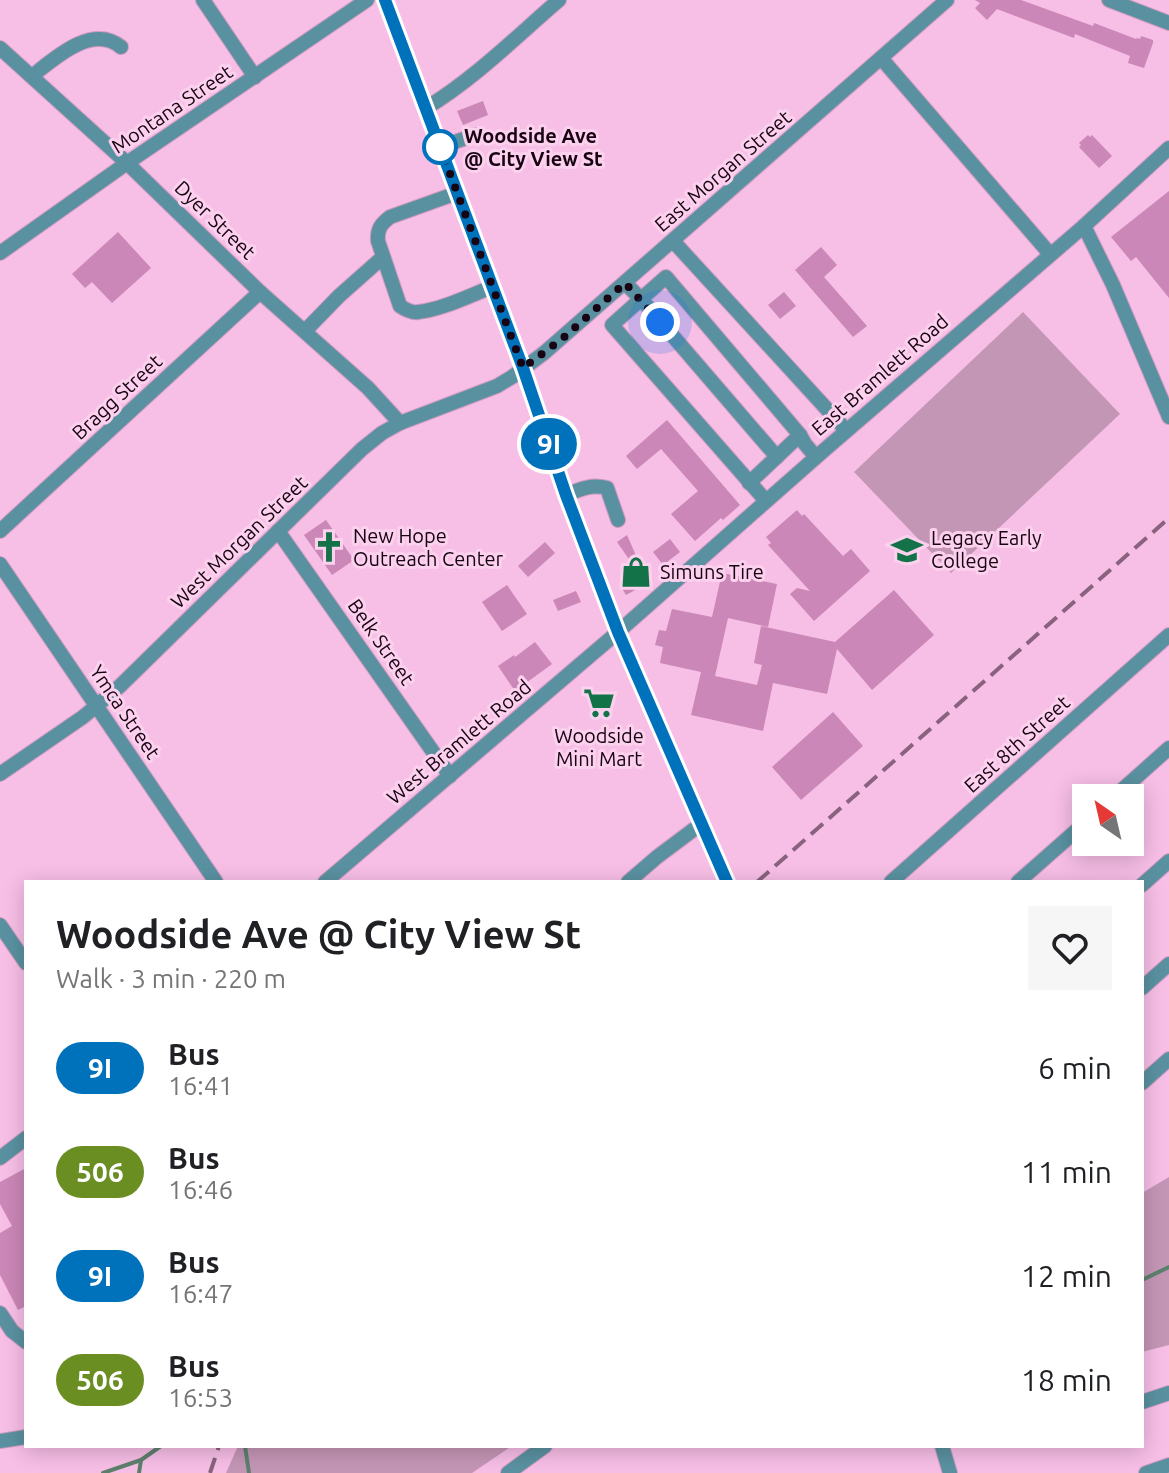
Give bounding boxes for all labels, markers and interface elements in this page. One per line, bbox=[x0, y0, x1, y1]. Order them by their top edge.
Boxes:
street label: Montana Street bbox=[107, 60, 237, 157]
street label: East Morgan Street bbox=[650, 105, 796, 236]
place label: Woodside Ave @ City View St bbox=[464, 124, 603, 170]
marker: Woodside Ave @ City View St bbox=[423, 130, 457, 164]
street label: Dyer Street bbox=[170, 176, 260, 264]
your location bbox=[640, 302, 680, 342]
street label: East Bramlett Road bbox=[807, 309, 953, 440]
street label: Bragg Street bbox=[67, 349, 166, 444]
line badge: 9I bbox=[513, 418, 585, 470]
text: 9I bbox=[537, 428, 561, 459]
street label: West Morgan Street bbox=[166, 471, 312, 613]
place label: New Hope Outreach Center bbox=[353, 524, 504, 570]
place label: Legacy Early College bbox=[931, 526, 1042, 572]
church icon: New Hope Outreach Center bbox=[312, 530, 346, 564]
school or university icon: Legacy Early College bbox=[890, 533, 924, 567]
shop icon: Simuns Tire bbox=[619, 555, 653, 589]
place label: Simuns Tire bbox=[660, 560, 764, 583]
street label: Belk Street bbox=[343, 594, 419, 689]
street label: Ymca Street bbox=[86, 660, 165, 763]
street label: West Bramlett Road bbox=[382, 675, 535, 809]
supermarket icon: Woodside Mini Mart bbox=[582, 686, 616, 720]
street label: East 8th Street bbox=[959, 690, 1074, 797]
place label: Woodside Mini Mart bbox=[554, 724, 644, 770]
north arrow bbox=[1072, 784, 1144, 856]
map controls bbox=[1072, 784, 1144, 856]
button: heart bbox=[1028, 906, 1112, 990]
text: Woodside Ave @ City View St bbox=[56, 913, 581, 955]
text: Walk · 3 min · 220 m bbox=[56, 964, 286, 993]
text: Bus bbox=[168, 1037, 220, 1071]
text: 6 min bbox=[1038, 1051, 1112, 1085]
text: 9I bbox=[88, 1052, 112, 1083]
text: 16:41 bbox=[168, 1071, 233, 1100]
text: Bus bbox=[168, 1141, 220, 1175]
text: 11 min bbox=[1021, 1155, 1112, 1189]
text: 506 bbox=[76, 1156, 124, 1187]
text: 16:46 bbox=[168, 1175, 233, 1204]
text: Bus bbox=[168, 1245, 220, 1279]
text: 12 min bbox=[1021, 1259, 1112, 1293]
text: 9I bbox=[88, 1260, 112, 1291]
text: 16:47 bbox=[168, 1279, 233, 1308]
text: Bus bbox=[168, 1349, 220, 1383]
text: 18 min bbox=[1021, 1363, 1112, 1397]
text: 506 bbox=[76, 1364, 124, 1395]
text: 16:53 bbox=[168, 1383, 233, 1412]

